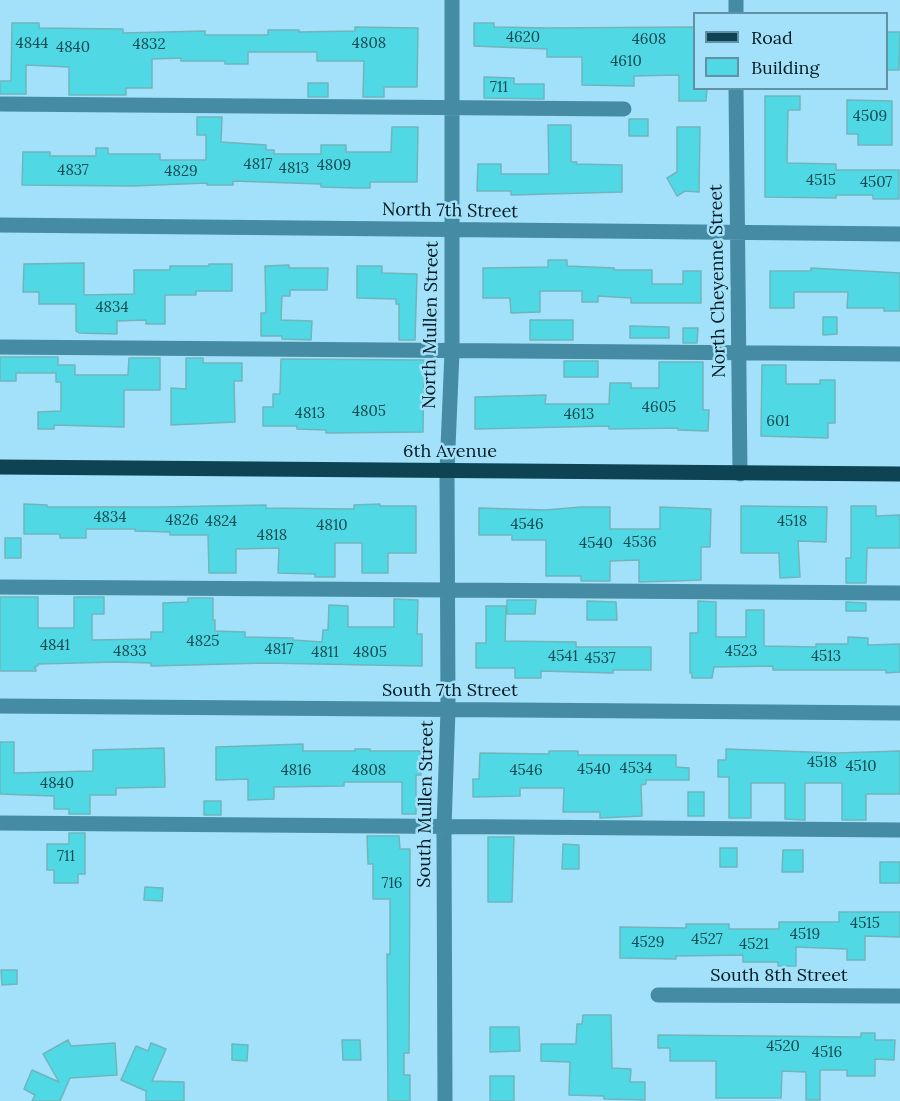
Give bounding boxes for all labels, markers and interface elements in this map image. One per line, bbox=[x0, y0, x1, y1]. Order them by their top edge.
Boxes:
legend bbox=[693, 12, 888, 90]
text: Road bbox=[751, 26, 793, 49]
house number: 4620 bbox=[506, 29, 540, 47]
house number: 4608 bbox=[632, 31, 666, 49]
house number: 4844 bbox=[16, 35, 48, 53]
house number: 4808 bbox=[352, 35, 386, 53]
house number: 4832 bbox=[133, 36, 165, 54]
house number: 4840 bbox=[56, 39, 90, 57]
house number: 4610 bbox=[610, 53, 642, 71]
text: Building bbox=[751, 56, 819, 79]
house number: 711 bbox=[490, 79, 508, 97]
house number: 4509 bbox=[853, 108, 887, 126]
house number: 4817 bbox=[244, 156, 272, 174]
house number: 4809 bbox=[317, 157, 351, 175]
house number: 4813 bbox=[279, 160, 309, 178]
house number: 4837 bbox=[57, 162, 89, 180]
house number: 4829 bbox=[164, 163, 198, 181]
house number: 4515 bbox=[806, 172, 836, 190]
house number: 4507 bbox=[860, 174, 892, 192]
street label: North Cheyenne Street bbox=[706, 184, 730, 378]
street label: North 7th Street bbox=[382, 199, 518, 223]
street label: North Mullen Street bbox=[419, 241, 443, 409]
house number: 4834 bbox=[95, 299, 129, 317]
house number: 4605 bbox=[642, 399, 676, 417]
house number: 4805 bbox=[352, 403, 386, 421]
house number: 4813 bbox=[295, 405, 325, 423]
house number: 4613 bbox=[564, 406, 594, 424]
house number: 601 bbox=[766, 413, 790, 431]
street label: 6th Avenue bbox=[403, 441, 497, 463]
house number: 4834 bbox=[93, 509, 127, 527]
house number: 4826 bbox=[165, 512, 199, 530]
house number: 4824 bbox=[205, 513, 237, 531]
house number: 4518 bbox=[777, 513, 807, 531]
house number: 4546 bbox=[510, 516, 544, 534]
house number: 4810 bbox=[316, 517, 348, 535]
house number: 4818 bbox=[257, 527, 287, 545]
house number: 4536 bbox=[623, 534, 657, 552]
house number: 4540 bbox=[579, 535, 613, 553]
house number: 4825 bbox=[187, 633, 219, 651]
house number: 4841 bbox=[40, 637, 70, 655]
house number: 4817 bbox=[265, 641, 293, 659]
house number: 4833 bbox=[113, 643, 147, 661]
house number: 4523 bbox=[725, 643, 757, 661]
house number: 4811 bbox=[311, 644, 339, 662]
house number: 4805 bbox=[353, 644, 387, 662]
house number: 4541 bbox=[548, 648, 578, 666]
house number: 4513 bbox=[811, 648, 841, 666]
house number: 4537 bbox=[584, 650, 616, 668]
street label: South 7th Street bbox=[382, 680, 518, 702]
street label: South Mullen Street bbox=[414, 720, 438, 888]
house number: 4518 bbox=[807, 754, 837, 772]
house number: 4510 bbox=[845, 758, 877, 776]
house number: 4534 bbox=[620, 760, 652, 778]
house number: 4540 bbox=[577, 761, 611, 779]
house number: 4816 bbox=[281, 762, 311, 780]
house number: 4808 bbox=[352, 762, 386, 780]
house number: 4546 bbox=[509, 762, 543, 780]
house number: 4840 bbox=[40, 775, 74, 793]
house number: 711 bbox=[57, 848, 75, 866]
house number: 716 bbox=[381, 875, 403, 893]
house number: 4515 bbox=[850, 915, 880, 933]
house number: 4519 bbox=[790, 926, 820, 944]
house number: 4527 bbox=[691, 931, 723, 949]
house number: 4529 bbox=[631, 934, 665, 952]
house number: 4521 bbox=[739, 936, 769, 954]
street label: South 8th Street bbox=[710, 965, 848, 987]
house number: 4520 bbox=[766, 1038, 800, 1056]
house number: 4516 bbox=[812, 1044, 842, 1062]

